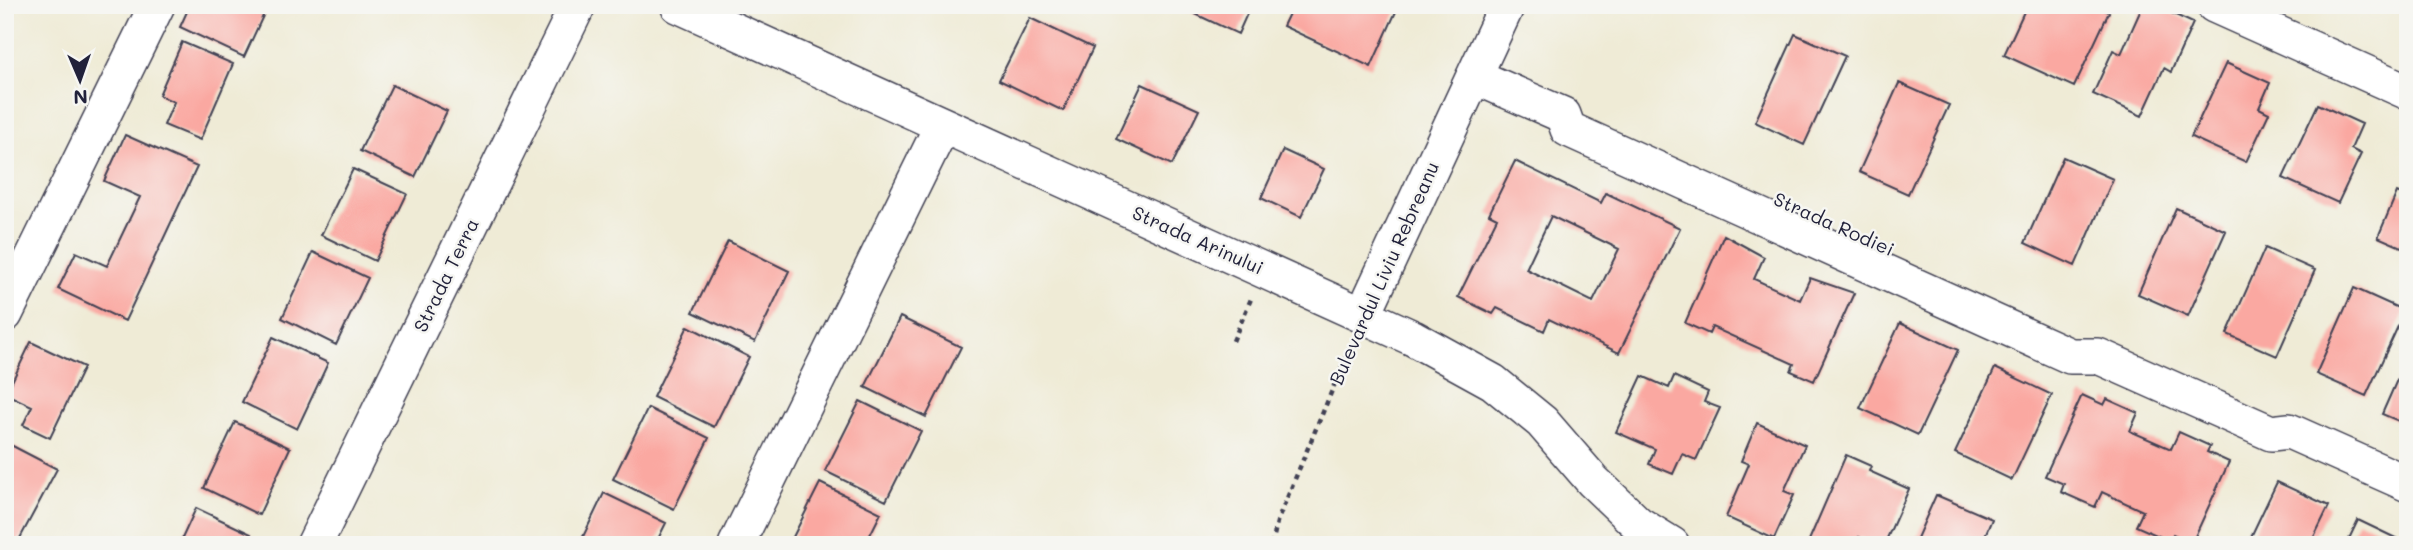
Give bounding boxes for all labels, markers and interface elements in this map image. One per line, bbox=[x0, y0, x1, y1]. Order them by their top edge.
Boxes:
north arrow bbox=[46, 46, 116, 116]
text: N bbox=[73, 85, 88, 110]
street label: Bulevardul Liviu Rebreanu bbox=[1323, 157, 1444, 388]
street label: Strada Rodiei bbox=[1770, 186, 1898, 261]
street label: Strada Arinului bbox=[1129, 199, 1268, 280]
street label: Strada Terra bbox=[407, 214, 484, 336]

